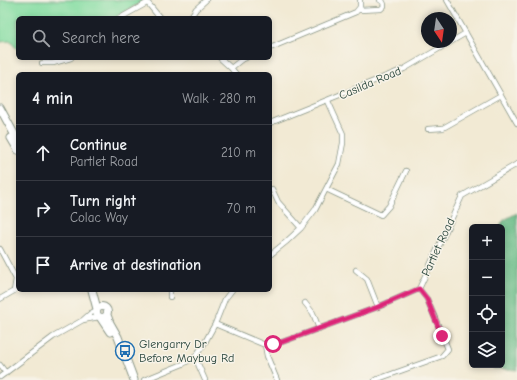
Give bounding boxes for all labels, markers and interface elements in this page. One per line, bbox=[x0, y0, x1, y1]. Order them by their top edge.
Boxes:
north arrow bbox=[421, 12, 457, 48]
search box bbox=[16, 16, 272, 60]
icon: search bbox=[30, 27, 52, 49]
text: Search here bbox=[62, 29, 140, 47]
street label: Casilda Road bbox=[337, 64, 403, 102]
text: 4 min bbox=[32, 89, 73, 108]
text: Walk · 280 m bbox=[182, 91, 256, 106]
text: Continue bbox=[70, 136, 127, 154]
icon: ahead bbox=[32, 142, 54, 164]
text: 210 m bbox=[221, 145, 256, 160]
text: Partlet Road bbox=[70, 154, 138, 169]
text: Turn right bbox=[70, 192, 136, 210]
icon: right bbox=[32, 198, 54, 220]
text: 70 m bbox=[227, 201, 256, 216]
text: Colac Way bbox=[70, 210, 128, 225]
street label: Partlet Road bbox=[418, 216, 458, 278]
map controls bbox=[469, 224, 505, 368]
button: + bbox=[469, 224, 505, 260]
icon: arrive bbox=[32, 254, 54, 276]
text: Arrive at destination bbox=[70, 256, 201, 274]
button: − bbox=[469, 260, 505, 296]
button: locate bbox=[469, 296, 505, 332]
route end bbox=[433, 327, 451, 345]
button: layers bbox=[469, 332, 505, 368]
route start bbox=[264, 335, 282, 353]
place label: Glengarry Dr Before Maybug Rd bbox=[139, 337, 234, 365]
bus stop icon: Glengarry Dr Before Maybug Rd bbox=[114, 340, 136, 362]

